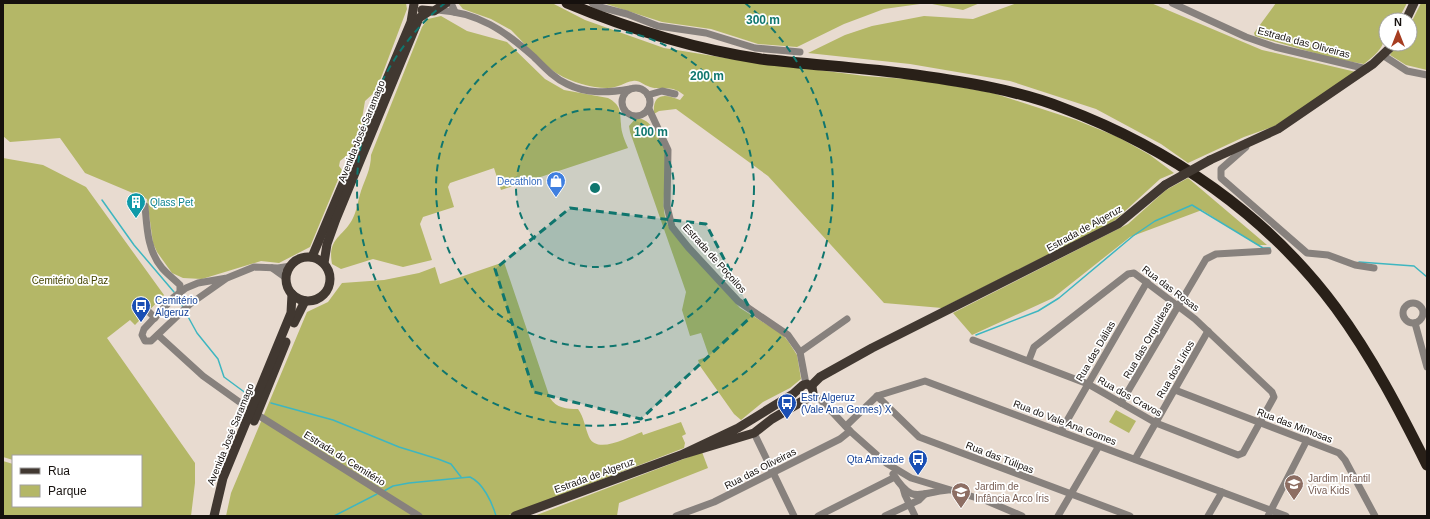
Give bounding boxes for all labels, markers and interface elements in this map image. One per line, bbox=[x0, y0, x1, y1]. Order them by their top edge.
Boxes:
north arrow bbox=[1378, 12, 1418, 52]
text: 300 m bbox=[746, 13, 780, 27]
text: N bbox=[1394, 16, 1402, 28]
street label: Estrada das Oliveiras bbox=[1257, 25, 1351, 60]
text: 200 m bbox=[690, 69, 724, 83]
street label: Avenida José Saramago bbox=[336, 78, 387, 184]
text: 100 m bbox=[634, 125, 668, 139]
shop icon: Decathlon bbox=[545, 170, 567, 198]
place label: Decathlon bbox=[497, 176, 542, 187]
centre of rings bbox=[588, 181, 602, 195]
building icon: Qlass Pet bbox=[125, 191, 147, 219]
place label: Qlass Pet bbox=[150, 197, 194, 208]
street label: Estrada de Algeruz bbox=[1045, 203, 1124, 254]
street label: Estrada de Poçoilos bbox=[681, 222, 748, 295]
street label: Rua das Rosas bbox=[1140, 263, 1201, 313]
park label: Cemitério da Paz bbox=[32, 275, 108, 286]
bus stop icon: Cemitério Algeruz bbox=[130, 295, 152, 323]
place label: Cemitério Algeruz bbox=[155, 295, 198, 318]
street label: Rua das Orquídeas bbox=[1121, 300, 1174, 381]
street label: Rua das Dálias bbox=[1074, 319, 1117, 383]
street label: Rua dos Lírios bbox=[1155, 339, 1196, 400]
street label: Rua dos Cravos bbox=[1096, 374, 1164, 419]
street label: Avenida José Saramago bbox=[205, 381, 256, 487]
bus stop icon: Estr Algeruz (Vale Ana Gomes) X bbox=[776, 392, 798, 420]
place label: Estr Algeruz (Vale Ana Gomes) X bbox=[801, 392, 892, 415]
street label: Rua do Vale Ana Gomes bbox=[1012, 398, 1118, 447]
street label: Rua das Mimosas bbox=[1255, 406, 1334, 445]
street label: Estrada do Cemitério bbox=[302, 429, 388, 488]
street label: Rua das Túlipas bbox=[964, 439, 1035, 476]
street label: Rua das Oliveiras bbox=[723, 446, 798, 491]
bus stop icon: Qta Amizade bbox=[907, 448, 929, 476]
place label: Qta Amizade bbox=[847, 454, 904, 465]
legend bbox=[12, 455, 142, 507]
street label: Estrada de Algeruz bbox=[553, 456, 636, 495]
text: Rua bbox=[48, 464, 70, 478]
school or university icon: Jardim Infantil Viva Kids bbox=[1283, 473, 1305, 501]
place label: Jardim Infantil Viva Kids bbox=[1308, 473, 1370, 496]
school or university icon: Jardim de Infância Arco Íris bbox=[950, 481, 972, 509]
place label: Jardim de Infância Arco Íris bbox=[975, 481, 1049, 504]
text: Parque bbox=[48, 484, 87, 498]

